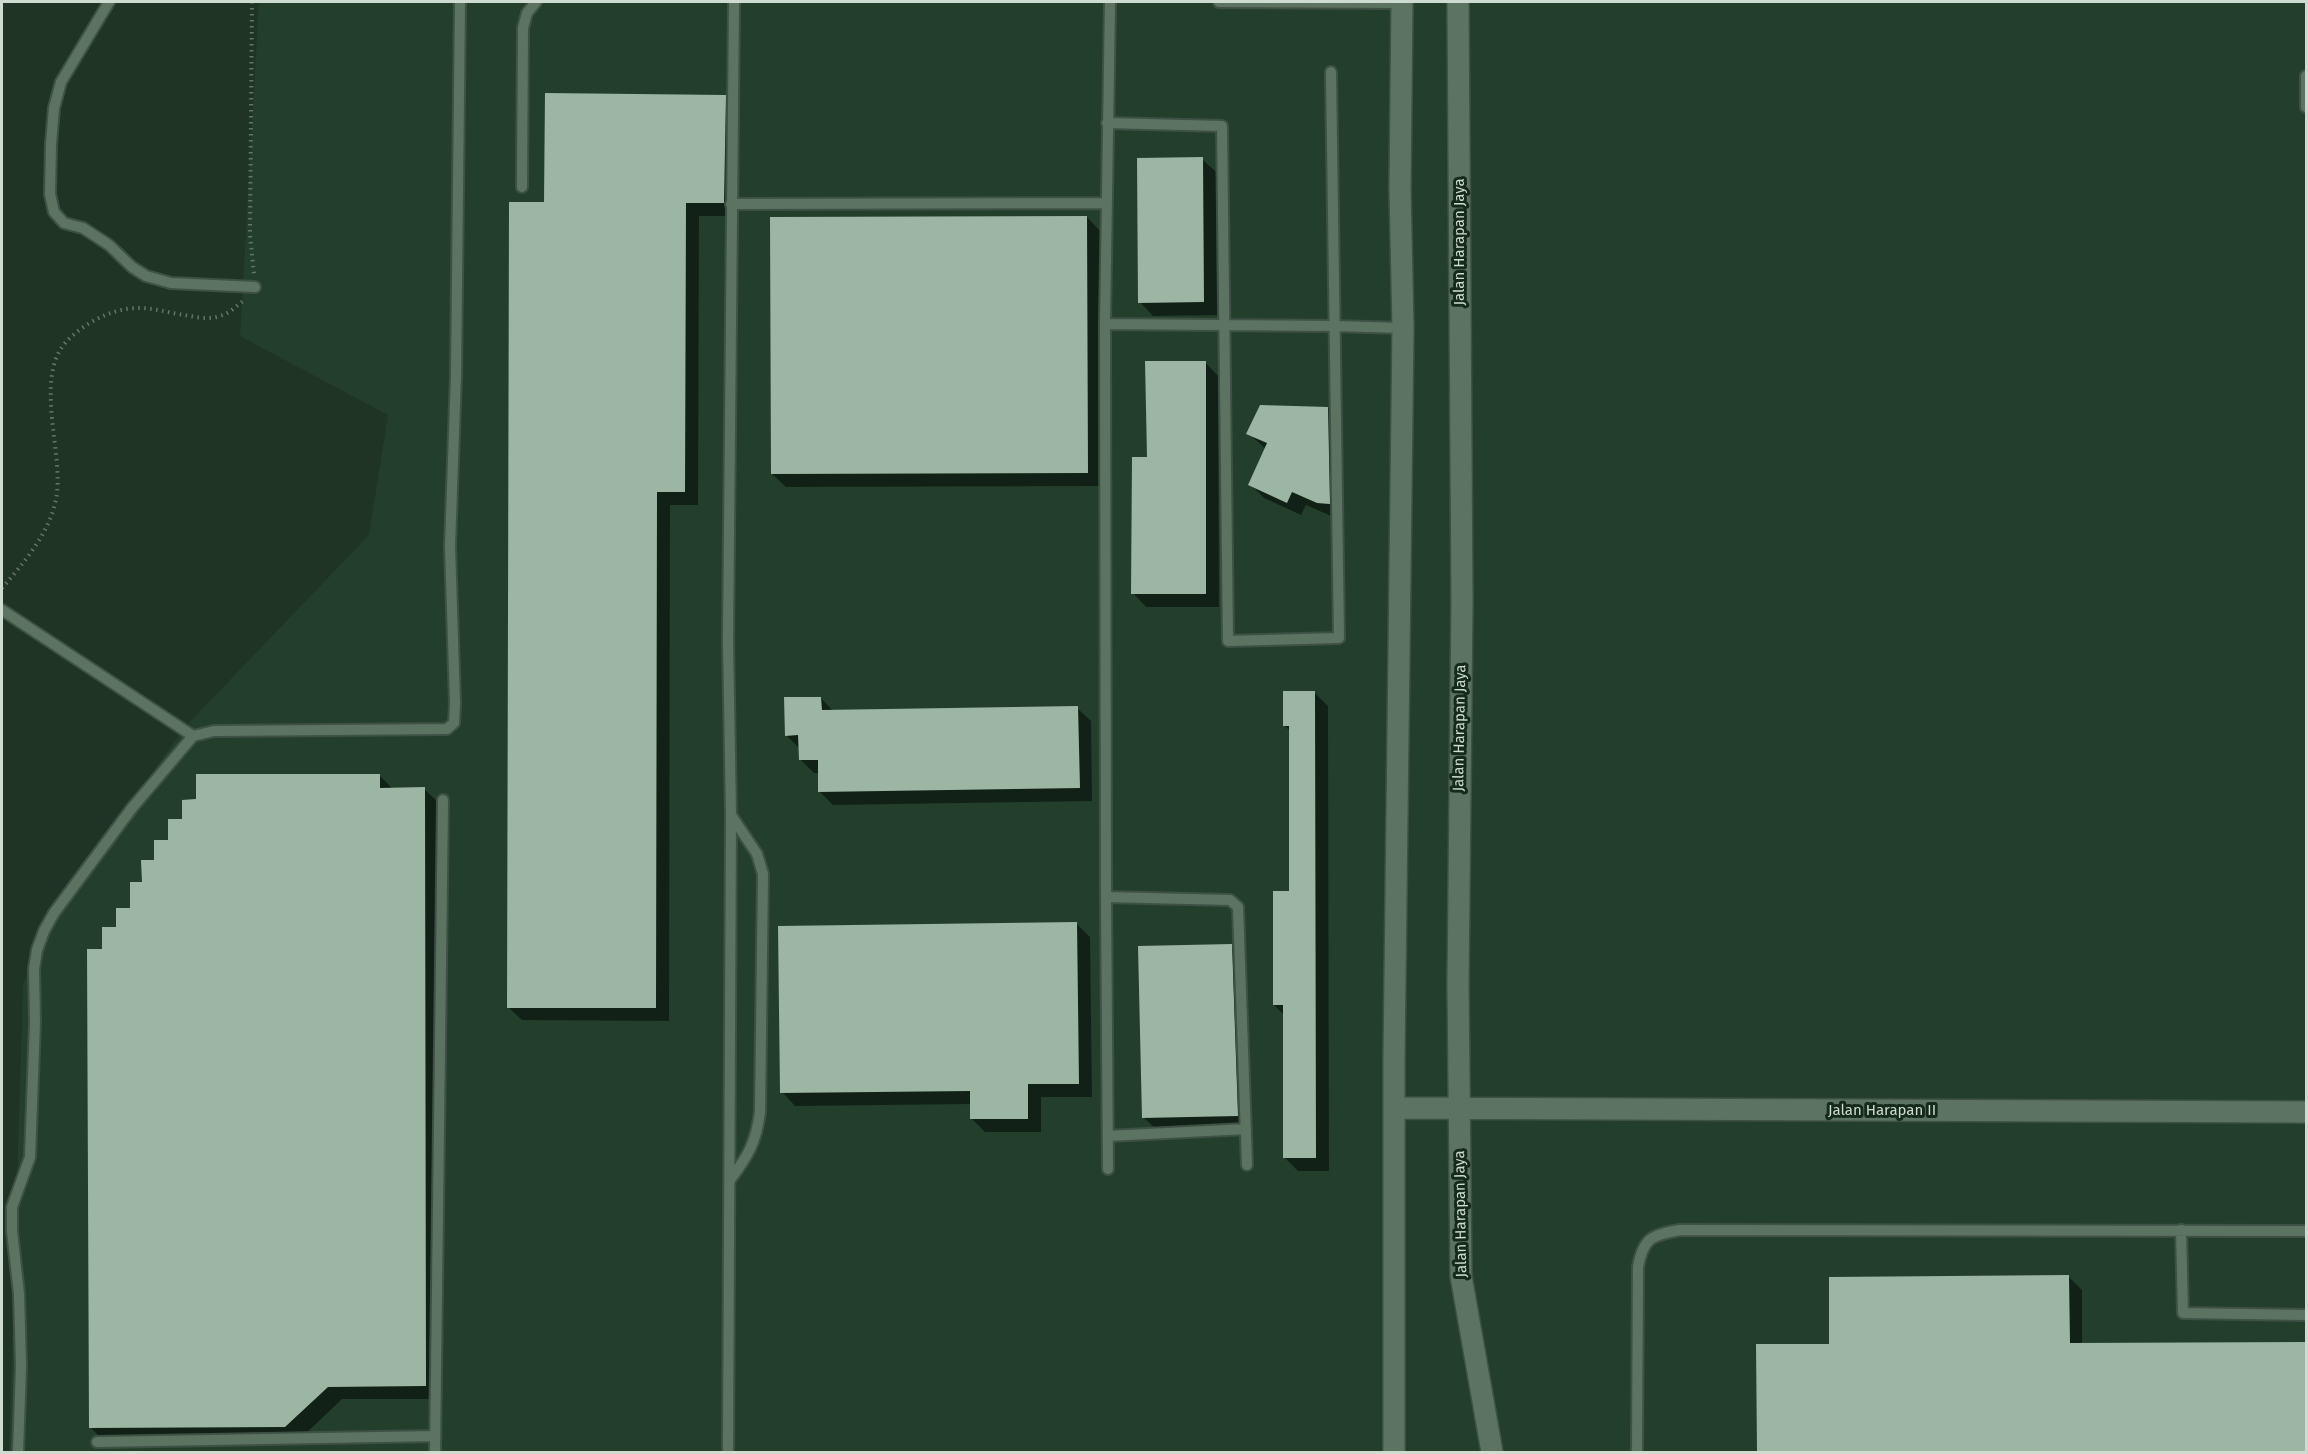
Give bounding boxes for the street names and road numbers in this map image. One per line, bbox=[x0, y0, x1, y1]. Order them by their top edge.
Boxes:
street label: Jalan Harapan Jaya bbox=[1451, 178, 1469, 306]
street label: Jalan Harapan Jaya bbox=[1450, 664, 1470, 792]
street label: Jalan Harapan II bbox=[1828, 1102, 1936, 1120]
street label: Jalan Harapan Jaya bbox=[1451, 1150, 1471, 1278]

